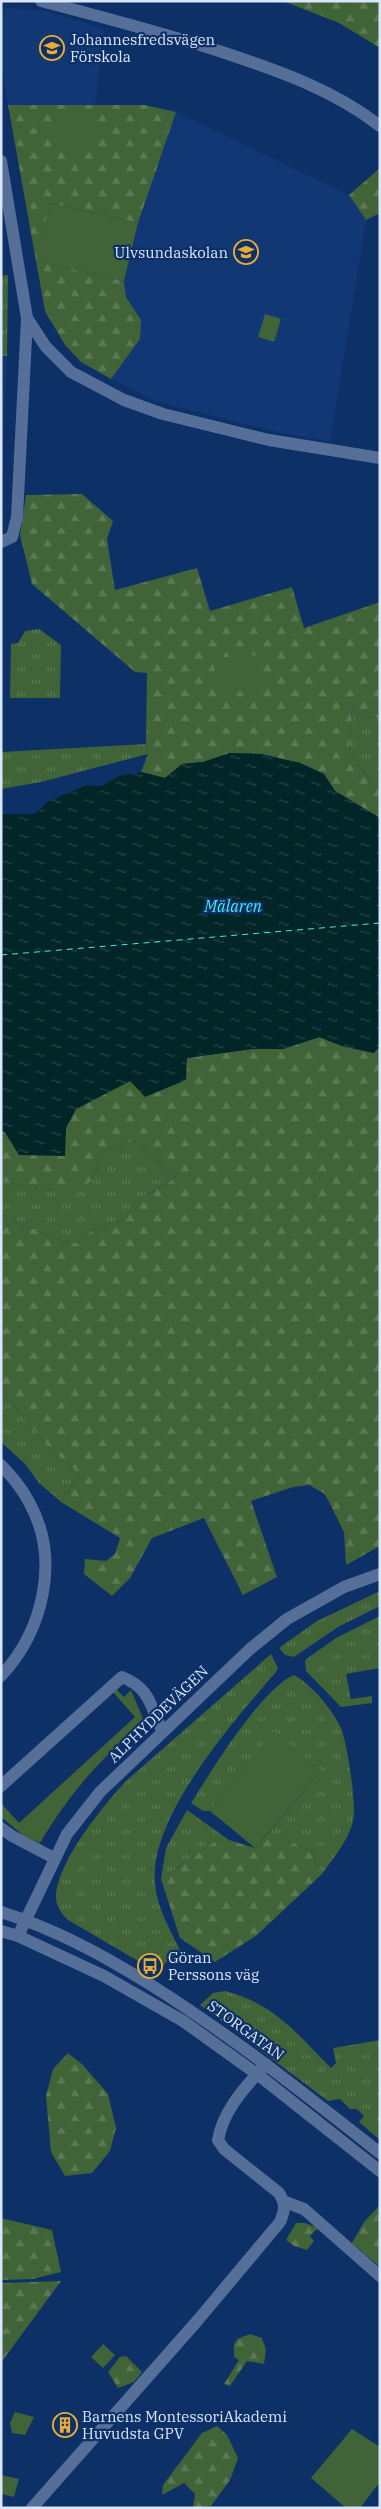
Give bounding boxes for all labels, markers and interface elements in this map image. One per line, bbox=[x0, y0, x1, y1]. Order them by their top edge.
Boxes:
place label: Johannesfredsvägen Förskola bbox=[70, 30, 215, 66]
school or university icon: Johannesfredsvägen Förskola bbox=[39, 35, 65, 61]
school or university icon: Ulvsundaskolan bbox=[233, 239, 259, 265]
place label: Ulvsundaskolan bbox=[114, 243, 228, 262]
water label: Mälaren bbox=[203, 896, 262, 916]
street label: ALPHYDDEVÄGEN bbox=[104, 1661, 212, 1767]
place label: Göran Perssons väg bbox=[168, 1948, 259, 1984]
bus stop icon: Göran Perssons väg bbox=[137, 1953, 163, 1979]
street label: STORGATAN bbox=[204, 1996, 288, 2064]
place label: Barnens MontessoriAkademi Huvudsta GPV bbox=[82, 2407, 287, 2443]
building icon: Barnens MontessoriAkademi Huvudsta GPV bbox=[52, 2412, 78, 2438]

